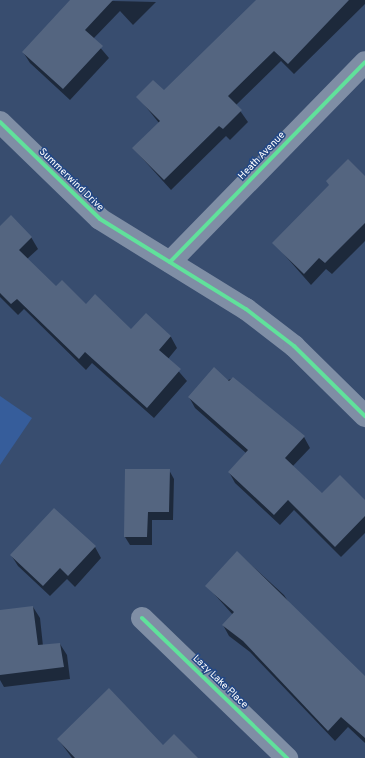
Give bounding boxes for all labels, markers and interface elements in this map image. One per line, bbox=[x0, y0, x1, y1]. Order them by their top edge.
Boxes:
street label: Heath Avenue bbox=[236, 129, 288, 183]
street label: Summerwind Drive bbox=[36, 146, 106, 214]
street label: Lazy Lake Place bbox=[190, 653, 250, 711]

